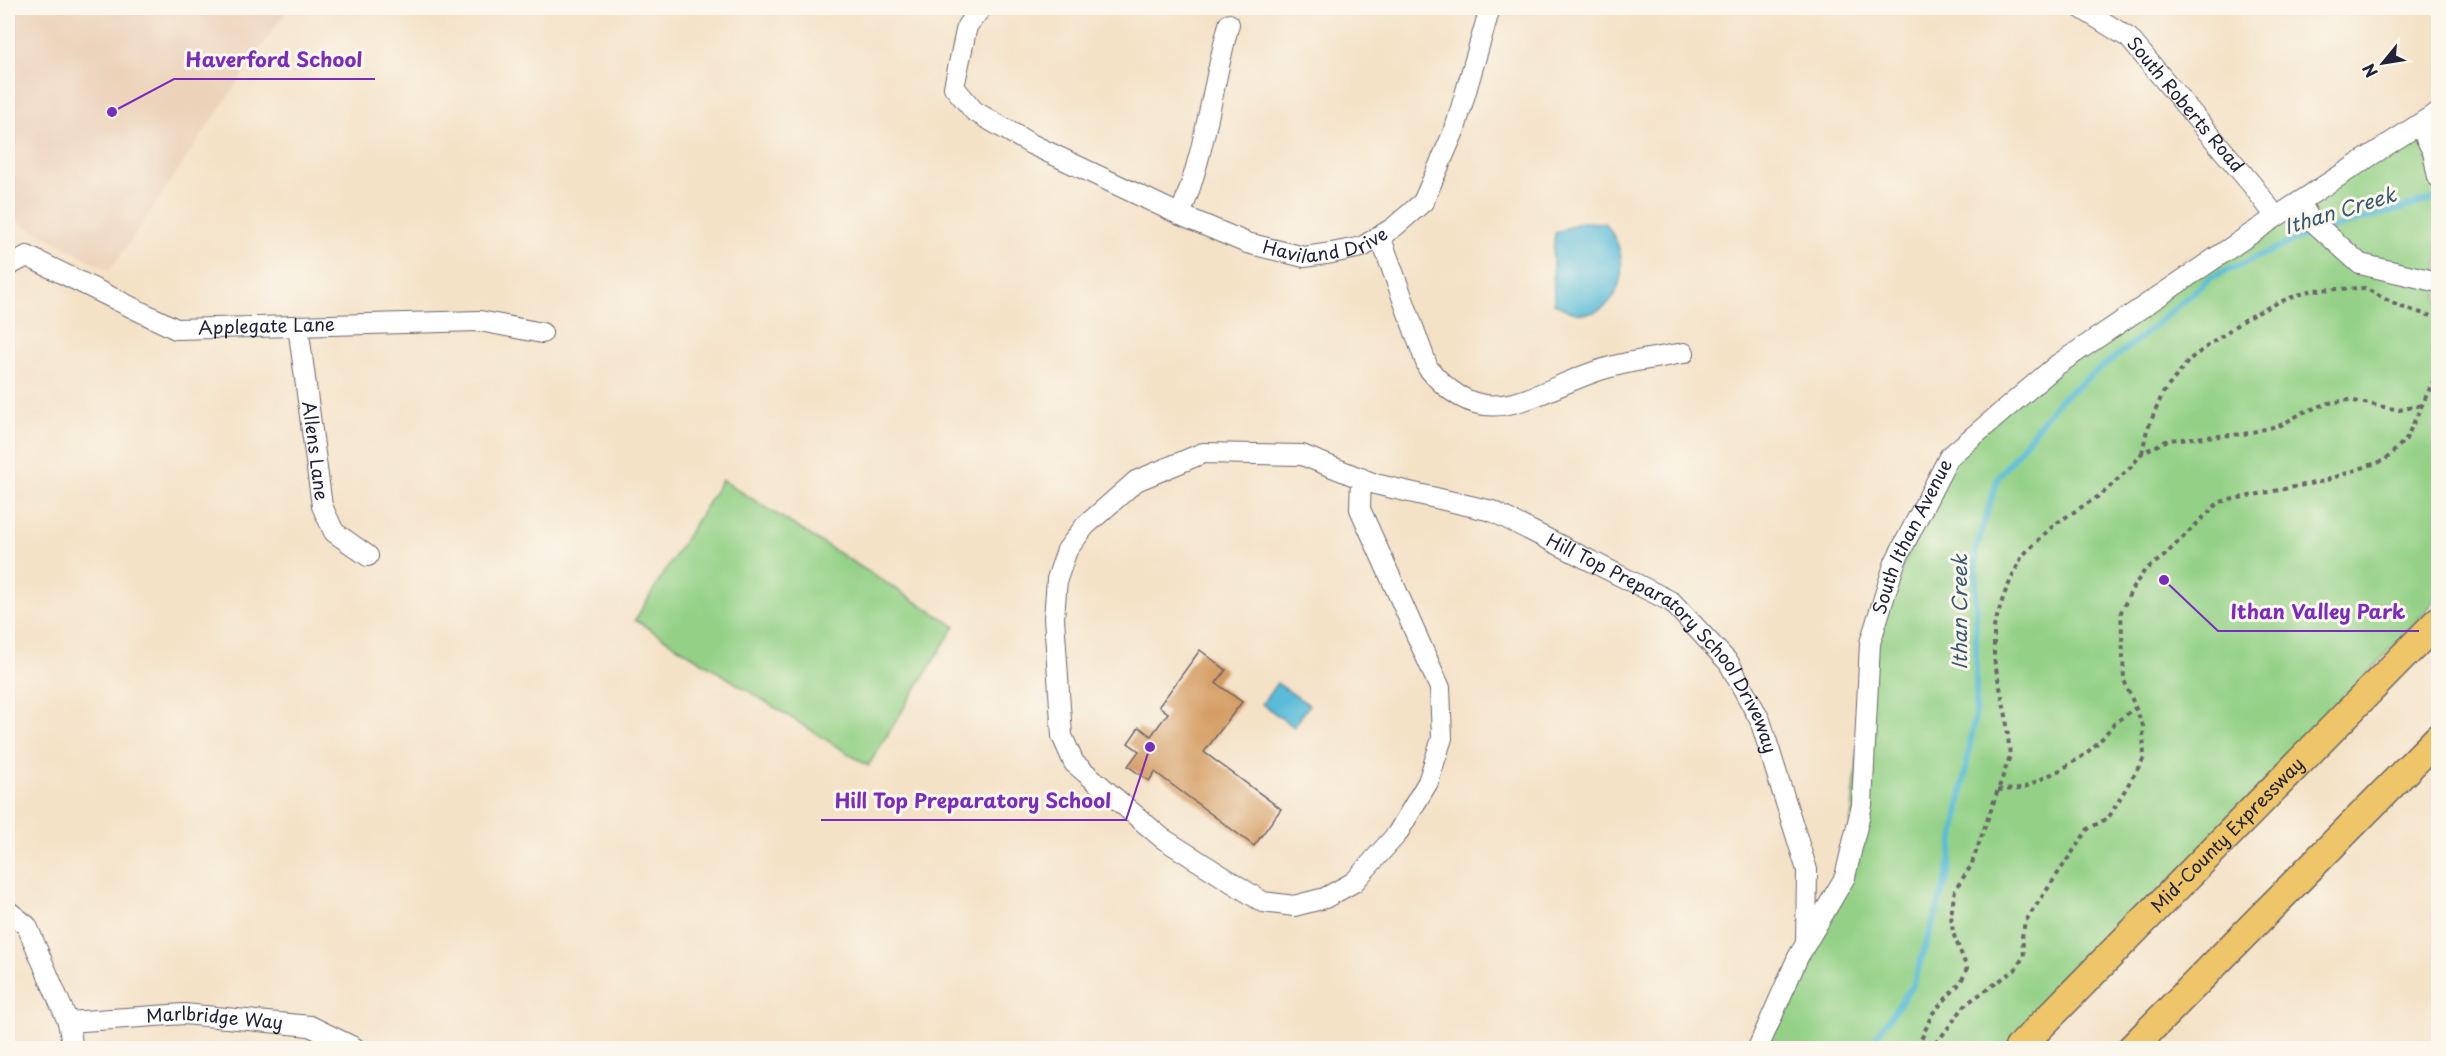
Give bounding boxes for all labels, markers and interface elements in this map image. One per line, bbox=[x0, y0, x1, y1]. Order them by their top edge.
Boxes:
street label: South Roberts Road bbox=[2121, 30, 2251, 178]
north arrow bbox=[2353, 33, 2413, 93]
callout: Haverford School bbox=[174, 41, 375, 79]
text: Haverford School bbox=[186, 44, 362, 74]
text: N bbox=[2356, 60, 2383, 82]
water label: Ithan Creek bbox=[2280, 179, 2400, 241]
street label: Haviland Drive bbox=[1260, 220, 1392, 269]
street label: Applegate Lane bbox=[198, 310, 335, 340]
street label: Allens Lane bbox=[296, 399, 336, 502]
street label: South Ithan Avenue bbox=[1865, 454, 1958, 617]
street label: Hill Top Preparatory School Driveway bbox=[1542, 526, 1785, 756]
water label: Ithan Creek bbox=[1944, 553, 1974, 670]
callout: Ithan Valley Park bbox=[2218, 593, 2419, 631]
text: Ithan Valley Park bbox=[2230, 596, 2406, 626]
street label: Mid-County Expressway bbox=[2144, 750, 2309, 918]
callout: Hill Top Preparatory School bbox=[821, 782, 1126, 820]
text: Hill Top Preparatory School bbox=[835, 785, 1111, 815]
street label: Marlbridge Way bbox=[145, 999, 284, 1035]

